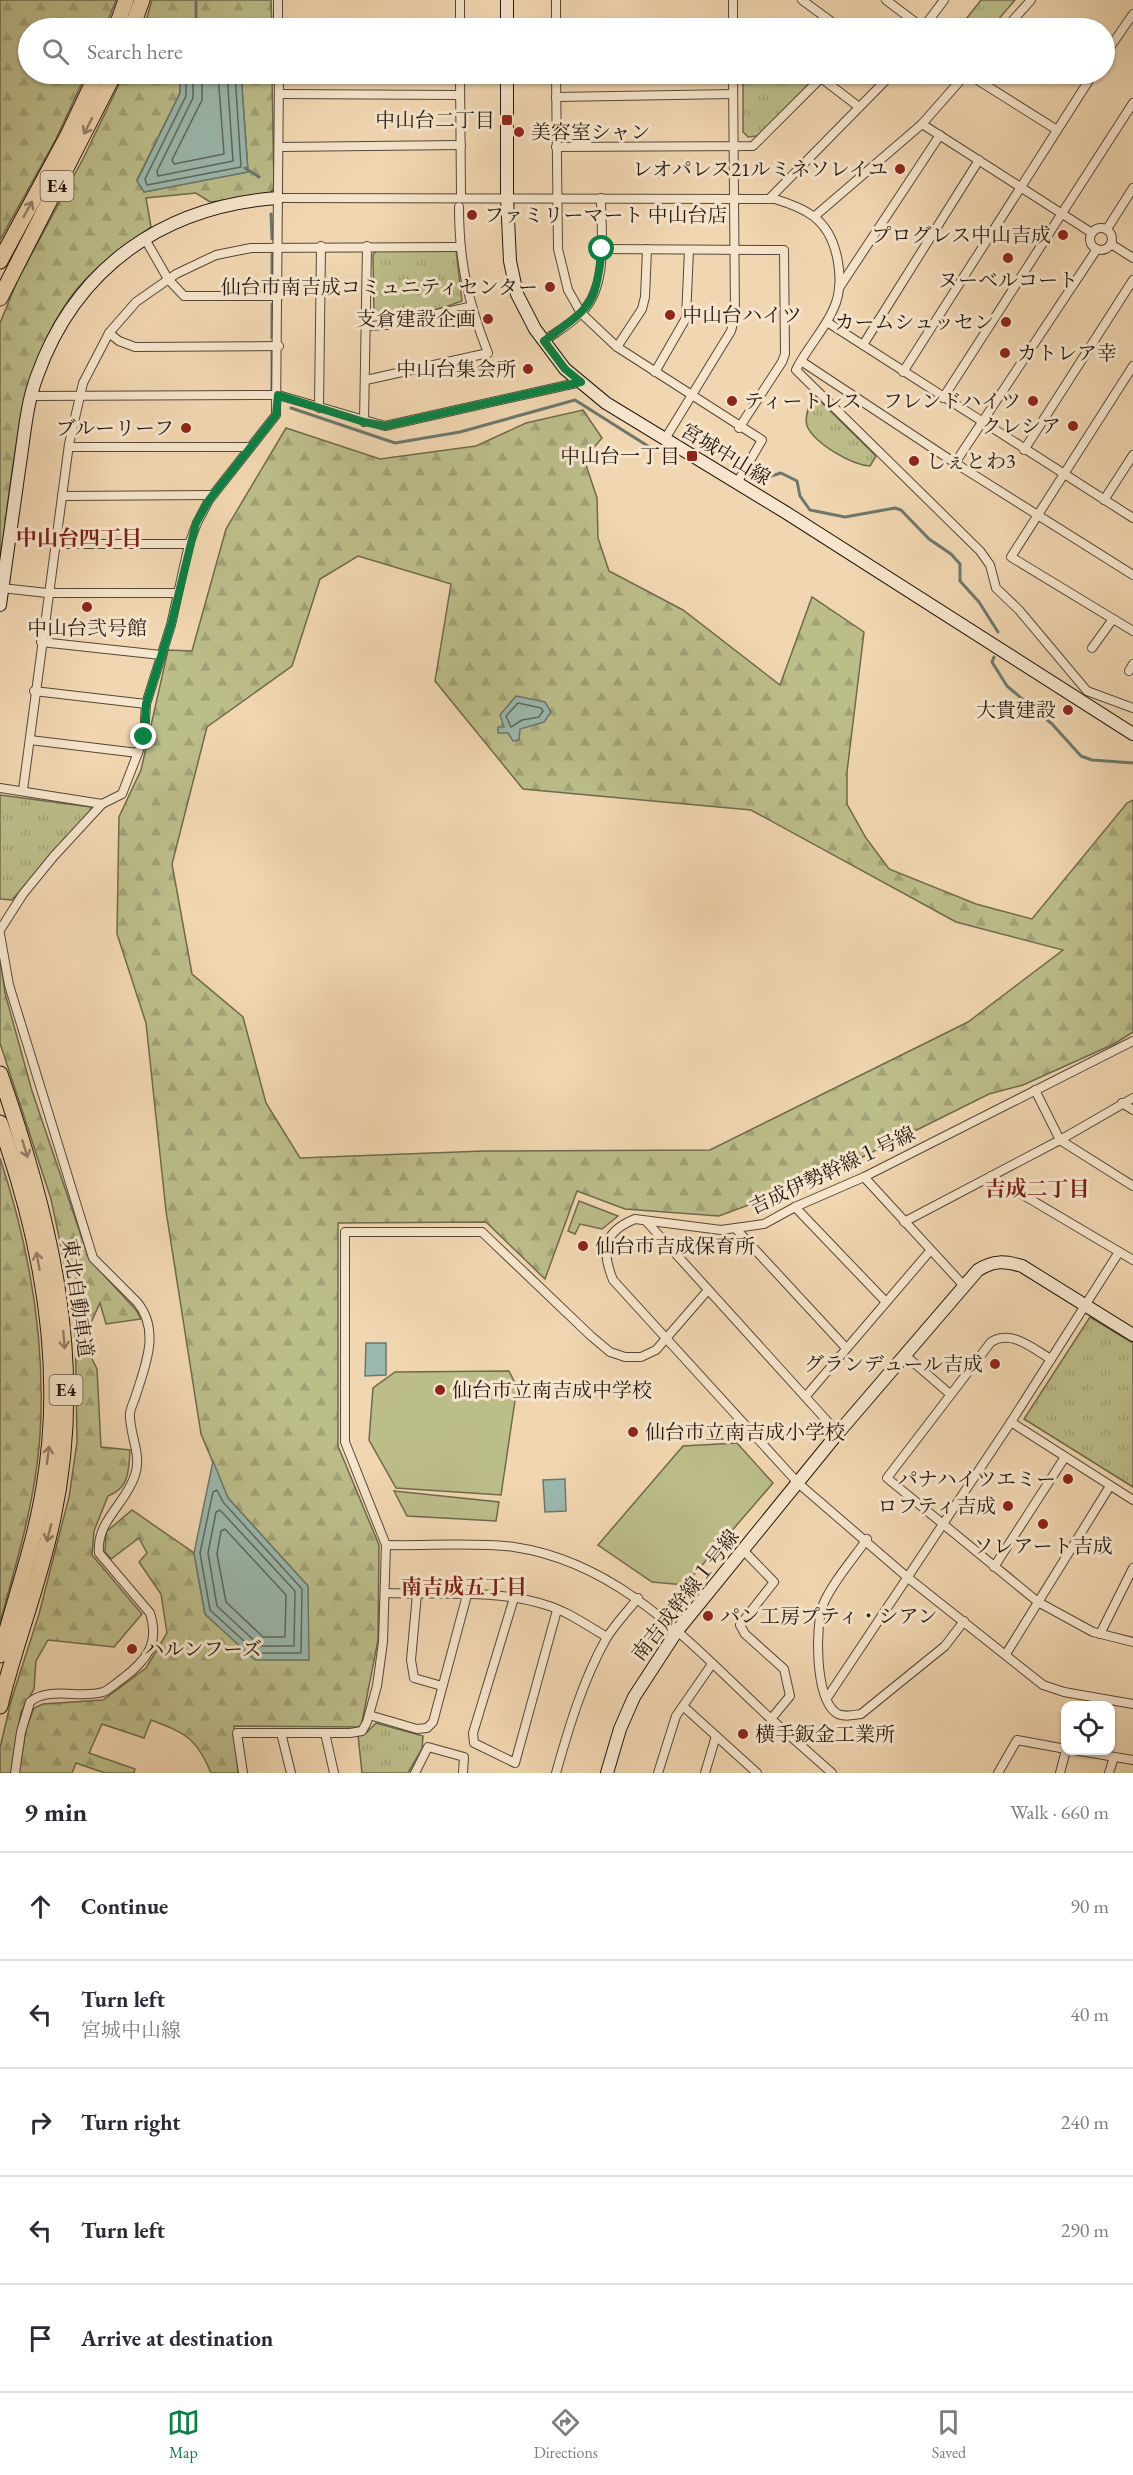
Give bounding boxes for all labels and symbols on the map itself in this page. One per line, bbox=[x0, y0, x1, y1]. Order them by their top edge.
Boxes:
place label: 中山台二丁目 bbox=[375, 107, 495, 133]
marker: 中山台二丁目 bbox=[500, 113, 514, 127]
one-way arrow bbox=[82, 117, 94, 135]
place label: 美容室シャン bbox=[531, 119, 651, 145]
marker: 美容室シャン bbox=[512, 125, 526, 139]
place label: レオパレス21ルミネソレイユ bbox=[632, 156, 888, 182]
marker: レオパレス21ルミネソレイユ bbox=[893, 162, 907, 176]
road number: E4 bbox=[40, 171, 74, 201]
one-way arrow bbox=[22, 201, 34, 218]
place label: ファミリーマート 中山台店 bbox=[484, 202, 728, 228]
marker: ファミリーマート 中山台店 bbox=[465, 208, 479, 222]
place label: プログレス中山吉成 bbox=[872, 222, 1051, 248]
marker: プログレス中山吉成 bbox=[1056, 228, 1070, 242]
route start bbox=[588, 235, 614, 261]
marker: ヌーベルコート bbox=[1001, 251, 1015, 265]
place label: ヌーベルコート bbox=[938, 267, 1078, 293]
place label: 仙台市南吉成コミュニティセンター bbox=[221, 274, 538, 300]
marker: 仙台市南吉成コミュニティセンター bbox=[543, 280, 557, 294]
place label: 中山台ハイツ bbox=[682, 302, 802, 328]
place label: 支倉建設企画 bbox=[356, 306, 476, 332]
marker: 中山台ハイツ bbox=[663, 308, 677, 322]
place label: カームシュッセン bbox=[834, 309, 994, 335]
marker: 支倉建設企画 bbox=[481, 312, 495, 326]
marker: カームシュッセン bbox=[999, 315, 1013, 329]
place label: カトレア幸 bbox=[1017, 340, 1117, 366]
marker: カトレア幸 bbox=[998, 346, 1012, 360]
place label: 中山台集会所 bbox=[396, 356, 516, 382]
marker: 中山台集会所 bbox=[521, 362, 535, 376]
place label: ティートレス bbox=[744, 388, 862, 414]
place label: フレンドハイツ bbox=[883, 388, 1021, 414]
marker: ティートレス bbox=[725, 394, 739, 408]
marker: フレンドハイツ bbox=[1026, 394, 1040, 408]
place label: クレシア bbox=[982, 413, 1061, 439]
place label: ブルーリーフ bbox=[56, 415, 174, 441]
street label: 宮城中山線 bbox=[676, 417, 776, 491]
marker: クレシア bbox=[1066, 419, 1080, 433]
marker: ブルーリーフ bbox=[179, 421, 193, 435]
place label: 中山台一丁目 bbox=[560, 443, 680, 469]
place label: しぇとわ3 bbox=[926, 448, 1016, 474]
marker: 中山台一丁目 bbox=[685, 449, 699, 463]
marker: しぇとわ3 bbox=[907, 454, 921, 468]
district label: 中山台四丁目 bbox=[16, 524, 142, 551]
marker: 中山台弐号館 bbox=[80, 600, 94, 614]
place label: 中山台弐号館 bbox=[27, 615, 147, 641]
place label: 大貴建設 bbox=[976, 697, 1056, 723]
marker: 大貴建設 bbox=[1061, 703, 1075, 717]
route end bbox=[130, 723, 156, 749]
street label: 吉成伊勢幹線１号線 bbox=[745, 1120, 919, 1220]
one-way arrow bbox=[20, 1139, 31, 1158]
district label: 吉成二丁目 bbox=[985, 1175, 1090, 1202]
place label: 仙台市吉成保育所 bbox=[595, 1233, 755, 1259]
street label: 東北自動車道 bbox=[57, 1237, 99, 1359]
marker: 仙台市吉成保育所 bbox=[576, 1239, 590, 1253]
one-way arrow bbox=[32, 1252, 43, 1272]
one-way arrow bbox=[59, 1329, 70, 1349]
place label: グランデュール吉成 bbox=[804, 1351, 983, 1377]
marker: グランデュール吉成 bbox=[988, 1357, 1002, 1371]
road number: E4 bbox=[50, 1375, 82, 1405]
place label: 仙台市立南吉成中学校 bbox=[452, 1377, 652, 1403]
marker: 仙台市立南吉成中学校 bbox=[433, 1383, 447, 1397]
place label: 仙台市立南吉成小学校 bbox=[645, 1419, 845, 1445]
marker: 仙台市立南吉成小学校 bbox=[626, 1425, 640, 1439]
one-way arrow bbox=[43, 1446, 54, 1466]
place label: パナハイツエミー bbox=[898, 1466, 1056, 1492]
marker: パナハイツエミー bbox=[1061, 1472, 1075, 1486]
place label: ロフティ吉成 bbox=[878, 1493, 996, 1519]
marker: ロフティ吉成 bbox=[1001, 1499, 1015, 1513]
marker: ソレアート吉成 bbox=[1036, 1517, 1050, 1531]
one-way arrow bbox=[43, 1523, 55, 1542]
street label: 南吉成幹線１号線 bbox=[626, 1524, 744, 1666]
place label: ソレアート吉成 bbox=[973, 1533, 1113, 1559]
district label: 南吉成五丁目 bbox=[401, 1573, 527, 1600]
place label: パン工房プティ・シアン bbox=[720, 1603, 938, 1629]
marker: パン工房プティ・シアン bbox=[701, 1609, 715, 1623]
place label: ハルンフーズ bbox=[144, 1636, 262, 1662]
marker: ハルンフーズ bbox=[125, 1642, 139, 1656]
place label: 横手鈑金工業所 bbox=[755, 1721, 895, 1747]
marker: 横手鈑金工業所 bbox=[736, 1727, 750, 1741]

